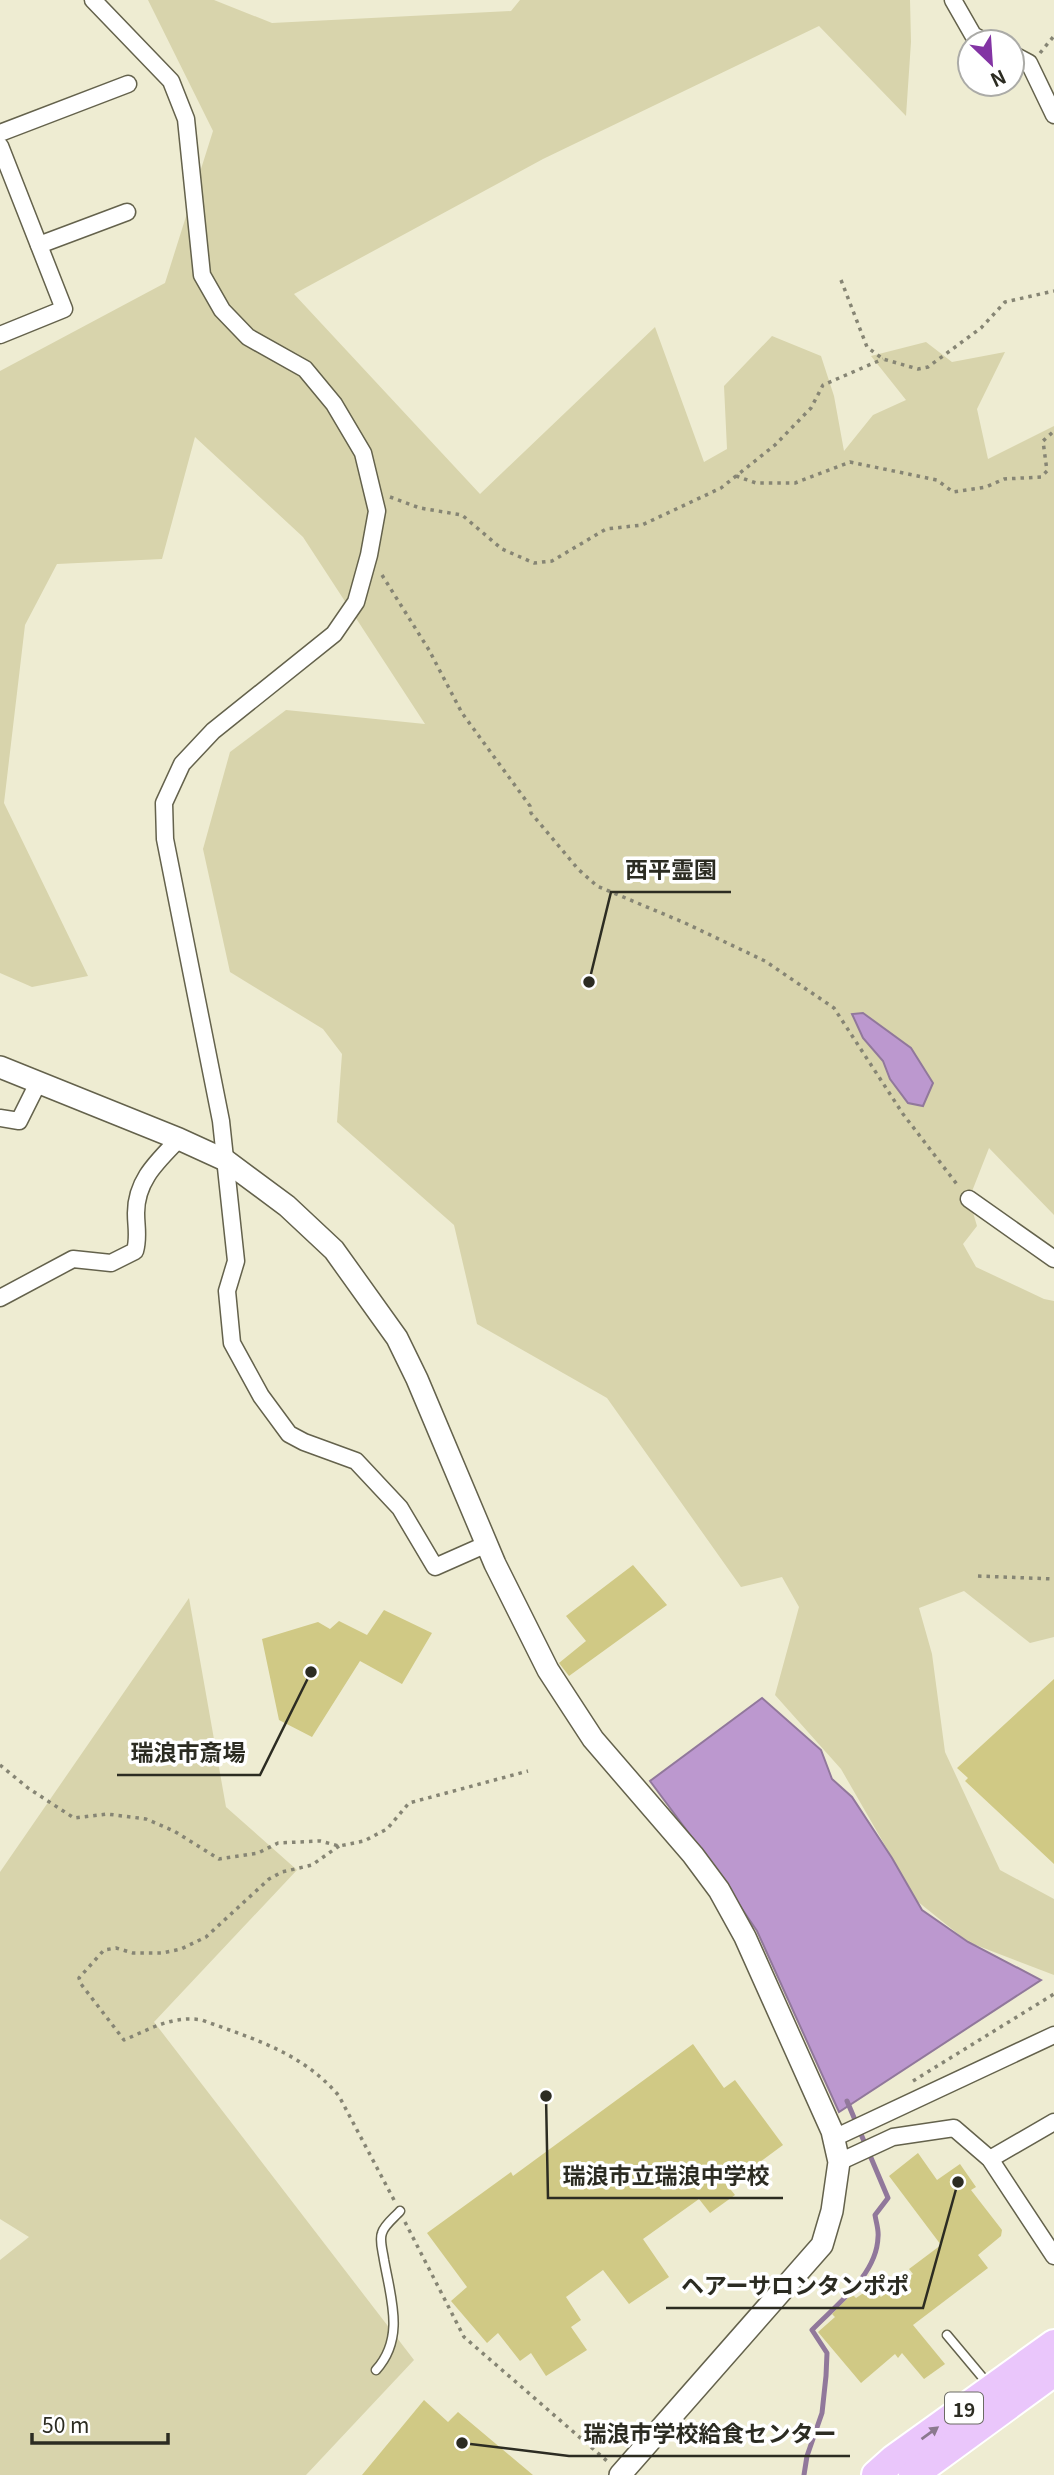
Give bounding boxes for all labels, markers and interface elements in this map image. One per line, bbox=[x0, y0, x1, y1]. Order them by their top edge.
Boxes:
north arrow bbox=[956, 28, 1026, 98]
text: N bbox=[987, 65, 1011, 95]
callout: 西平霊園 bbox=[611, 848, 731, 892]
text: 西平霊園 bbox=[625, 851, 717, 885]
callout: 瑞浪市斎場 bbox=[117, 1731, 260, 1775]
text: 瑞浪市斎場 bbox=[131, 1734, 246, 1768]
callout: 瑞浪市立瑞浪中学校 bbox=[548, 2154, 783, 2198]
text: 瑞浪市立瑞浪中学校 bbox=[563, 2157, 770, 2191]
callout: ヘアーサロンタンポポ bbox=[666, 2264, 923, 2308]
text: ヘアーサロンタンポポ bbox=[681, 2267, 909, 2301]
road number: 19 bbox=[945, 2392, 983, 2424]
scale bar bbox=[32, 2402, 168, 2446]
text: 50 m bbox=[42, 2409, 89, 2439]
callout: 瑞浪市学校給食センター bbox=[569, 2412, 850, 2456]
text: 瑞浪市学校給食センター bbox=[584, 2415, 837, 2449]
one-way arrow bbox=[921, 2427, 939, 2441]

